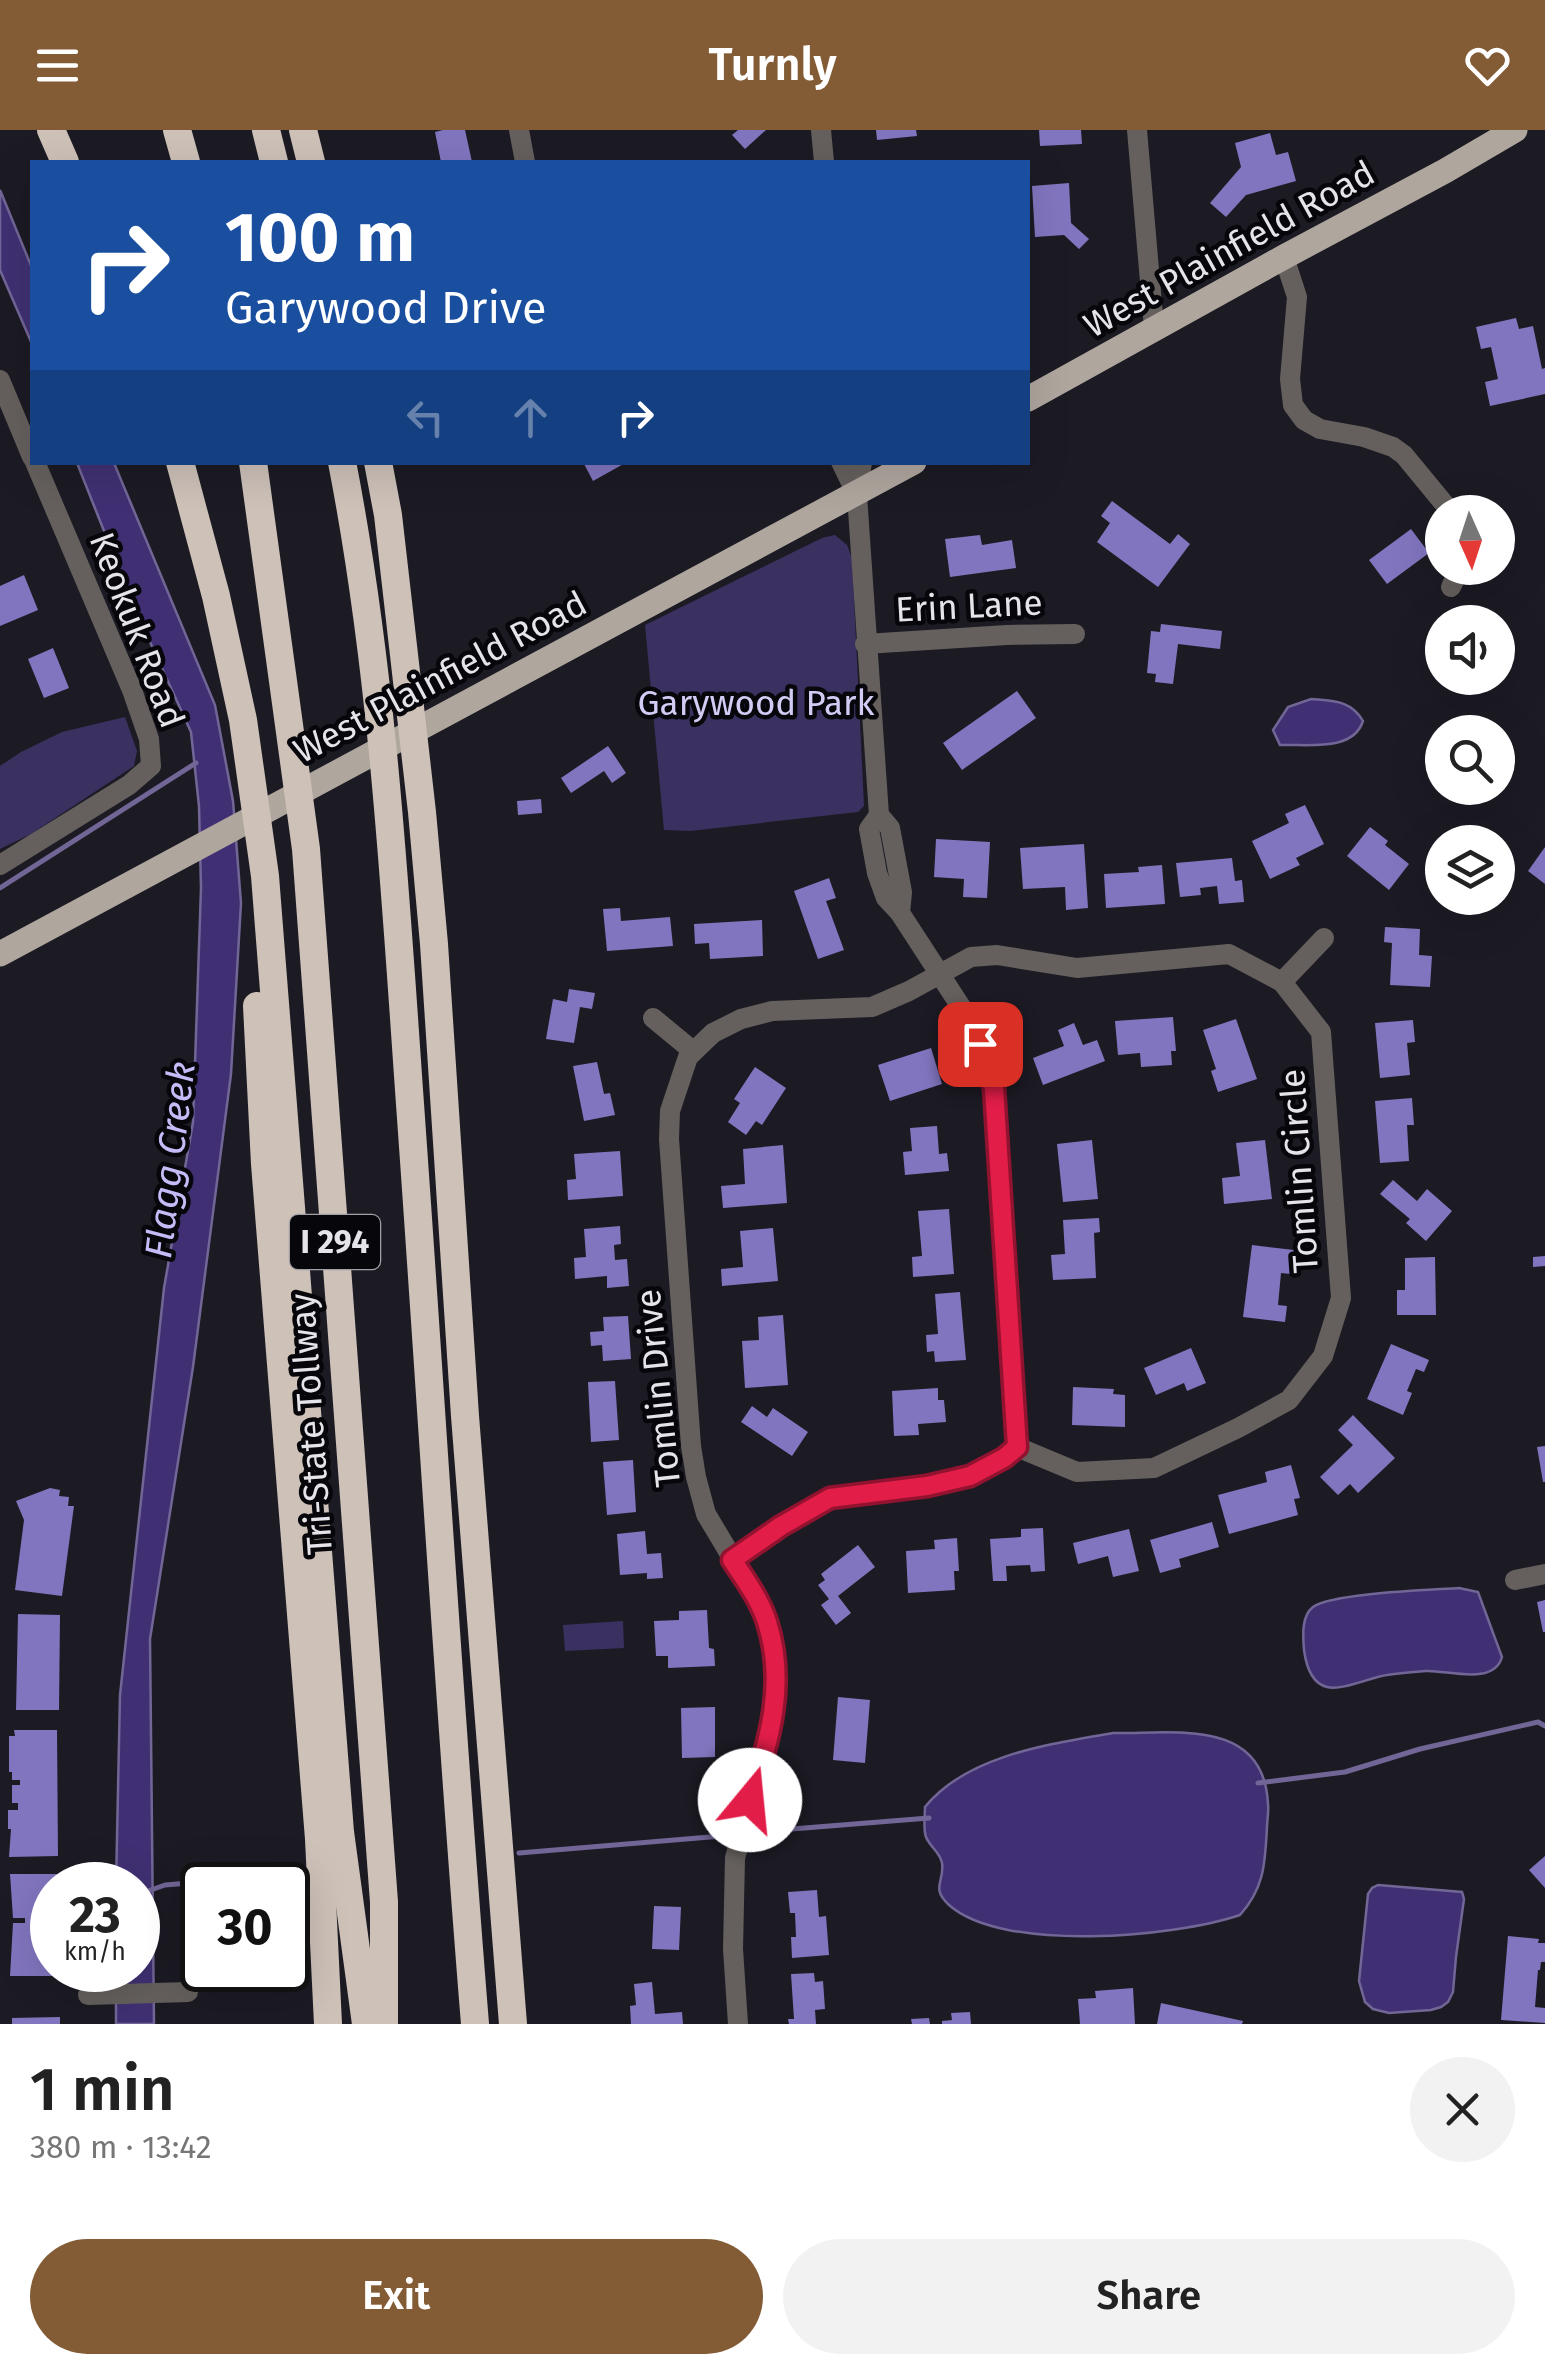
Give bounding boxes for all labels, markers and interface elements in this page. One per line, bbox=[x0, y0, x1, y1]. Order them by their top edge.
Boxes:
icon: menu bbox=[30, 38, 85, 93]
text: Turnly bbox=[709, 38, 836, 92]
icon: heart bbox=[1460, 38, 1515, 93]
street label: West Plainfield Road bbox=[1076, 152, 1382, 346]
text: 100 m bbox=[225, 196, 415, 280]
icon: right bbox=[60, 200, 190, 330]
text: Garywood Drive bbox=[225, 281, 547, 335]
icon: left bbox=[398, 390, 453, 445]
icon: ahead bbox=[503, 390, 558, 445]
icon: right bbox=[608, 390, 663, 445]
north arrow bbox=[1425, 495, 1515, 585]
map controls bbox=[1425, 495, 1515, 915]
street label: Keokuk Road bbox=[81, 527, 193, 733]
street label: Erin Lane bbox=[894, 581, 1044, 631]
street label: West Plainfield Road bbox=[286, 582, 594, 772]
button: sound bbox=[1425, 605, 1515, 695]
park label: Garywood Park bbox=[638, 682, 875, 724]
button: search bbox=[1425, 715, 1515, 805]
button: layers bbox=[1425, 825, 1515, 915]
pin bbox=[938, 1002, 1023, 1087]
icon: arrive bbox=[953, 1017, 1008, 1072]
water label: Flagg Creek bbox=[135, 1059, 205, 1261]
street label: Tomlin Circle bbox=[1271, 1068, 1327, 1274]
road number: I 294 bbox=[290, 1215, 380, 1269]
street label: Tomlin Drive bbox=[627, 1287, 689, 1489]
street label: Tri-State Tollway bbox=[281, 1292, 341, 1556]
position arrow bbox=[698, 1748, 802, 1852]
speed limit sign: 30 bbox=[180, 1862, 310, 1992]
text: 23 bbox=[69, 1885, 121, 1945]
text: km/h bbox=[64, 1937, 126, 1967]
text: 1 min bbox=[30, 2054, 175, 2126]
button: close bbox=[1410, 2057, 1515, 2162]
text: 380 m · 13:42 bbox=[30, 2128, 212, 2166]
button: Exit bbox=[30, 2239, 763, 2354]
button: Share bbox=[783, 2239, 1515, 2354]

